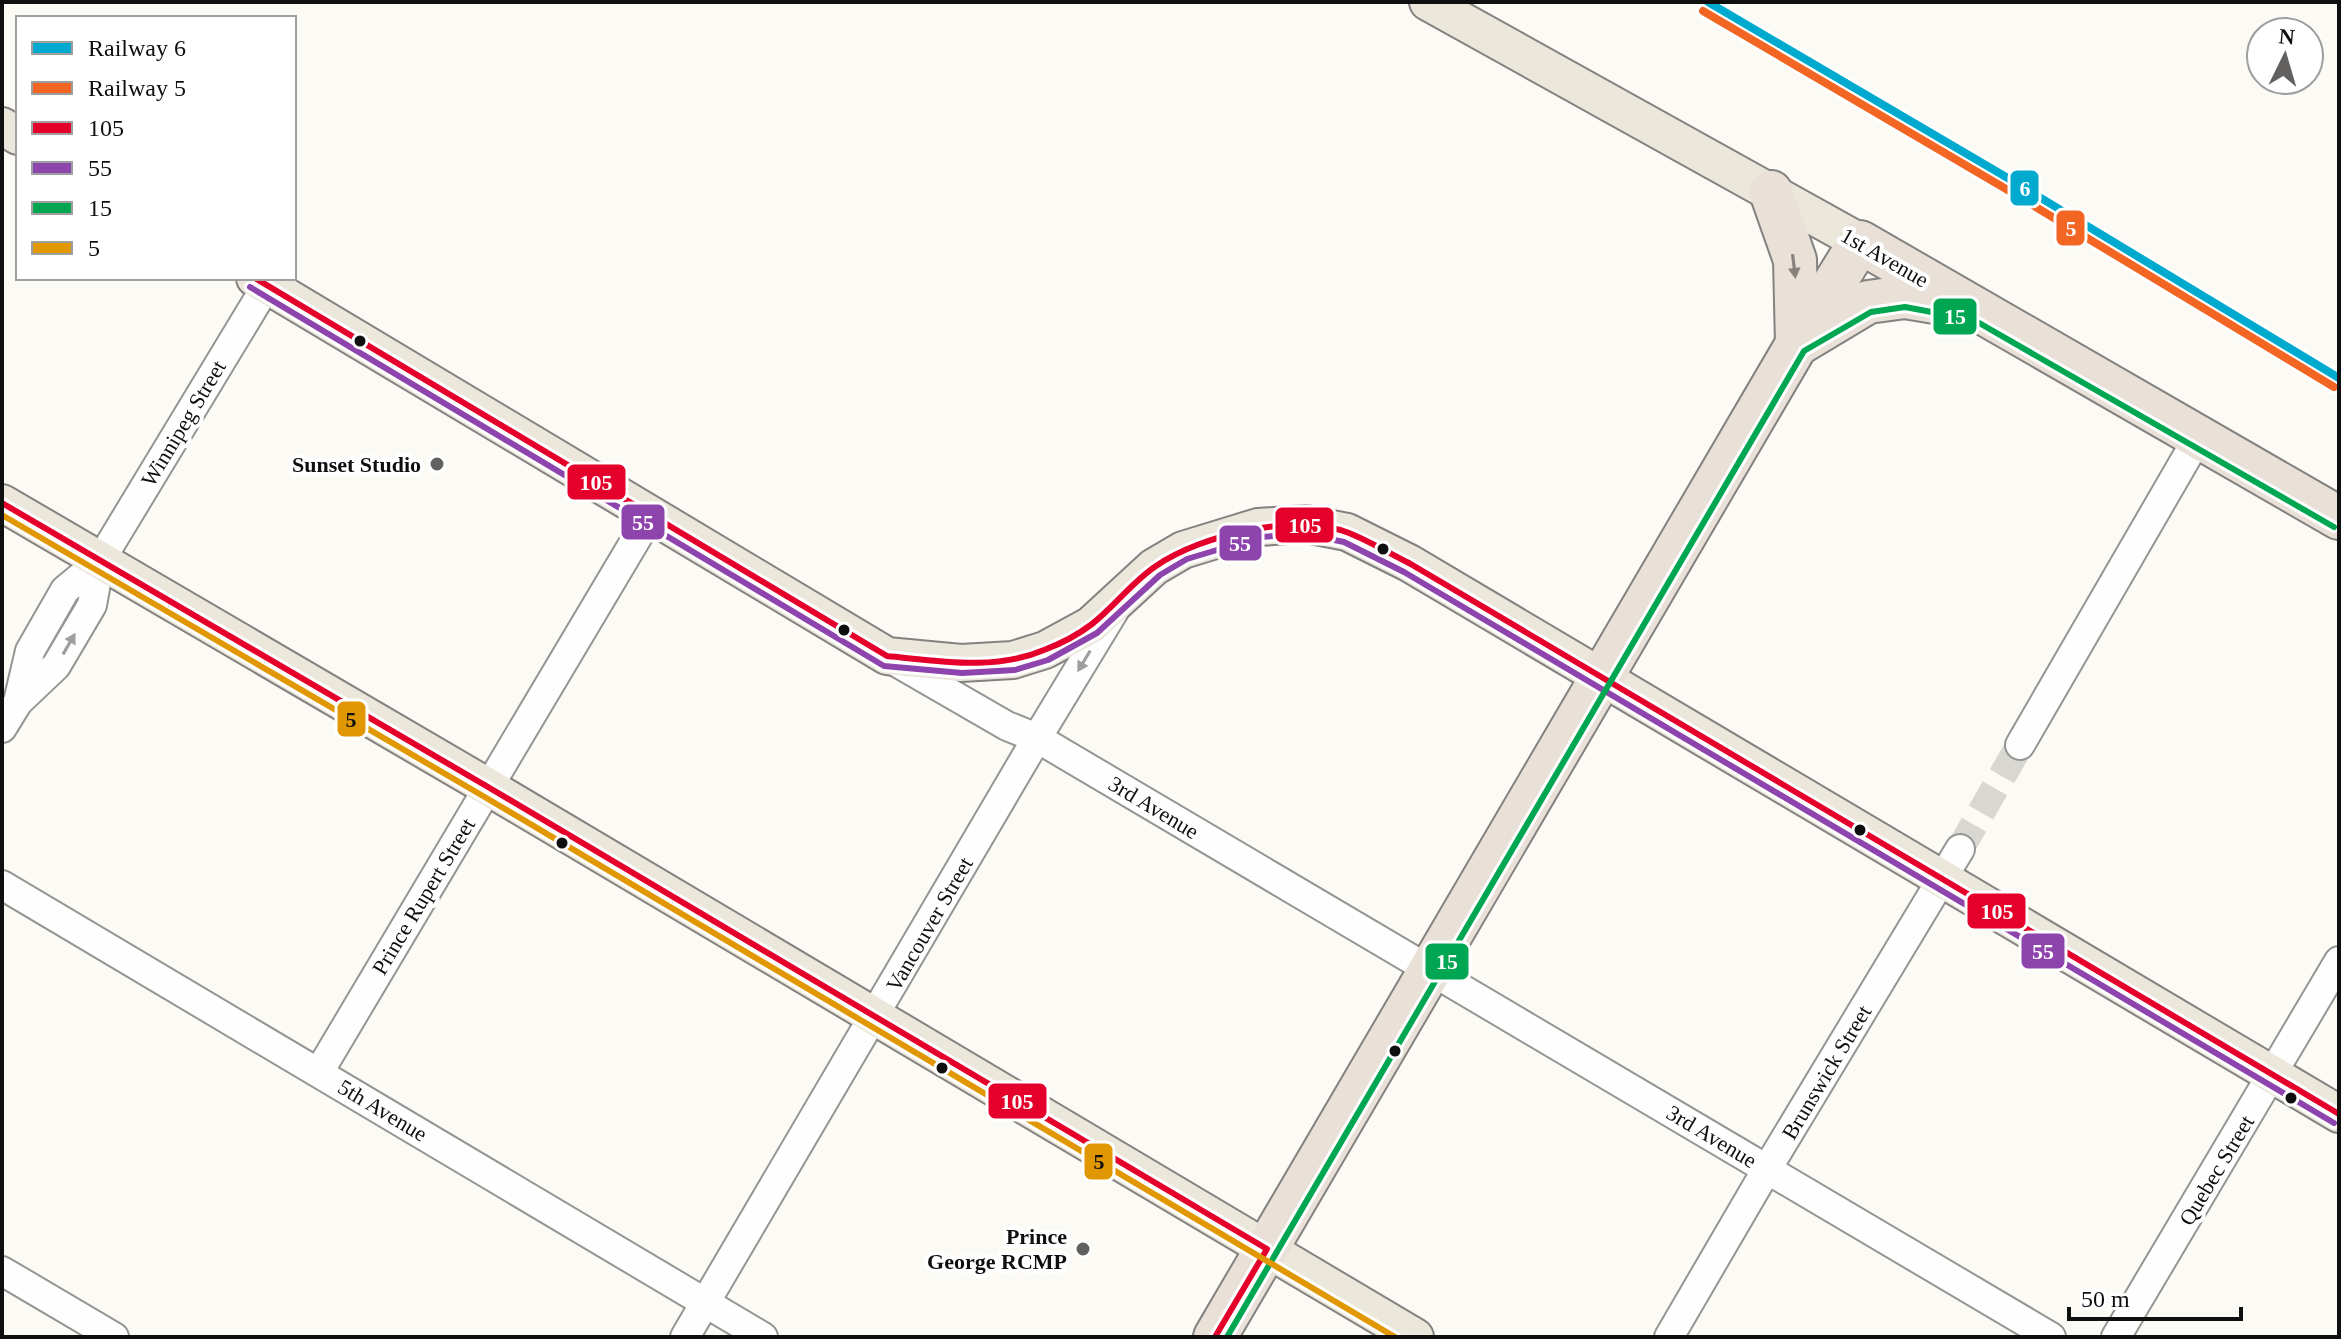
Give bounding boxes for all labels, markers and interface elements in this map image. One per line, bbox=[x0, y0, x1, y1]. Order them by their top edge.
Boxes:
legend bbox=[16, 16, 296, 280]
north arrow bbox=[2245, 16, 2325, 96]
text: N bbox=[2278, 23, 2296, 50]
text: Railway 6 bbox=[88, 35, 186, 61]
text: Railway 5 bbox=[88, 75, 186, 101]
text: 105 bbox=[88, 115, 124, 141]
text: 55 bbox=[88, 155, 112, 181]
line badge: 6 bbox=[2009, 169, 2040, 207]
text: 6 bbox=[2020, 176, 2031, 201]
text: 15 bbox=[88, 195, 112, 221]
line badge: 5 bbox=[2055, 209, 2086, 247]
text: 5 bbox=[2066, 216, 2077, 241]
street label: 1st Avenue bbox=[1837, 222, 1933, 292]
text: 5 bbox=[88, 235, 100, 261]
one-way arrow bbox=[1788, 254, 1801, 279]
line badge: 15 bbox=[1932, 297, 1978, 336]
text: 15 bbox=[1944, 304, 1966, 329]
unlabelled marker bbox=[352, 333, 368, 349]
street label: Winnipeg Street bbox=[136, 356, 231, 491]
place label: Sunset Studio bbox=[292, 452, 421, 477]
marker: Sunset Studio bbox=[428, 455, 446, 473]
line badge: 105 bbox=[566, 463, 627, 501]
text: 105 bbox=[580, 470, 613, 495]
line badge: 55 bbox=[620, 503, 666, 541]
line badge: 105 bbox=[1274, 506, 1335, 544]
text: 55 bbox=[632, 510, 654, 535]
text: 105 bbox=[1289, 513, 1322, 538]
line badge: 55 bbox=[1218, 524, 1263, 562]
text: 55 bbox=[1229, 531, 1251, 556]
unlabelled marker bbox=[1375, 541, 1391, 557]
unlabelled marker bbox=[836, 622, 852, 638]
one-way arrow bbox=[62, 633, 76, 655]
one-way arrow bbox=[1077, 650, 1091, 672]
line badge: 5 bbox=[336, 700, 367, 738]
text: 5 bbox=[346, 707, 357, 732]
street label: 3rd Avenue bbox=[1104, 771, 1203, 844]
street label: Prince Rupert Street bbox=[367, 813, 480, 979]
unlabelled marker bbox=[1852, 822, 1868, 838]
unlabelled marker bbox=[554, 835, 570, 851]
street label: Vancouver Street bbox=[881, 853, 978, 996]
line badge: 105 bbox=[1966, 892, 2027, 930]
text: 105 bbox=[1981, 899, 2014, 924]
line badge: 55 bbox=[2020, 932, 2066, 970]
text: 55 bbox=[2032, 939, 2054, 964]
line badge: 15 bbox=[1424, 942, 1470, 981]
text: 15 bbox=[1436, 949, 1458, 974]
street label: Brunswick Street bbox=[1777, 1001, 1876, 1144]
unlabelled marker bbox=[1387, 1043, 1403, 1059]
unlabelled marker bbox=[934, 1060, 950, 1076]
street label: 5th Avenue bbox=[334, 1074, 432, 1147]
line badge: 105 bbox=[987, 1082, 1048, 1120]
text: 105 bbox=[1001, 1089, 1034, 1114]
unlabelled marker bbox=[2283, 1090, 2299, 1106]
street label: 3rd Avenue bbox=[1662, 1100, 1761, 1173]
street label: Quebec Street bbox=[2174, 1111, 2259, 1230]
line badge: 5 bbox=[1083, 1142, 1114, 1181]
text: 5 bbox=[1094, 1149, 1105, 1174]
place label: Prince George RCMP bbox=[927, 1224, 1067, 1274]
marker: Prince George RCMP bbox=[1074, 1240, 1092, 1258]
scale bar bbox=[2069, 1271, 2241, 1321]
text: 50 m bbox=[2081, 1286, 2130, 1312]

